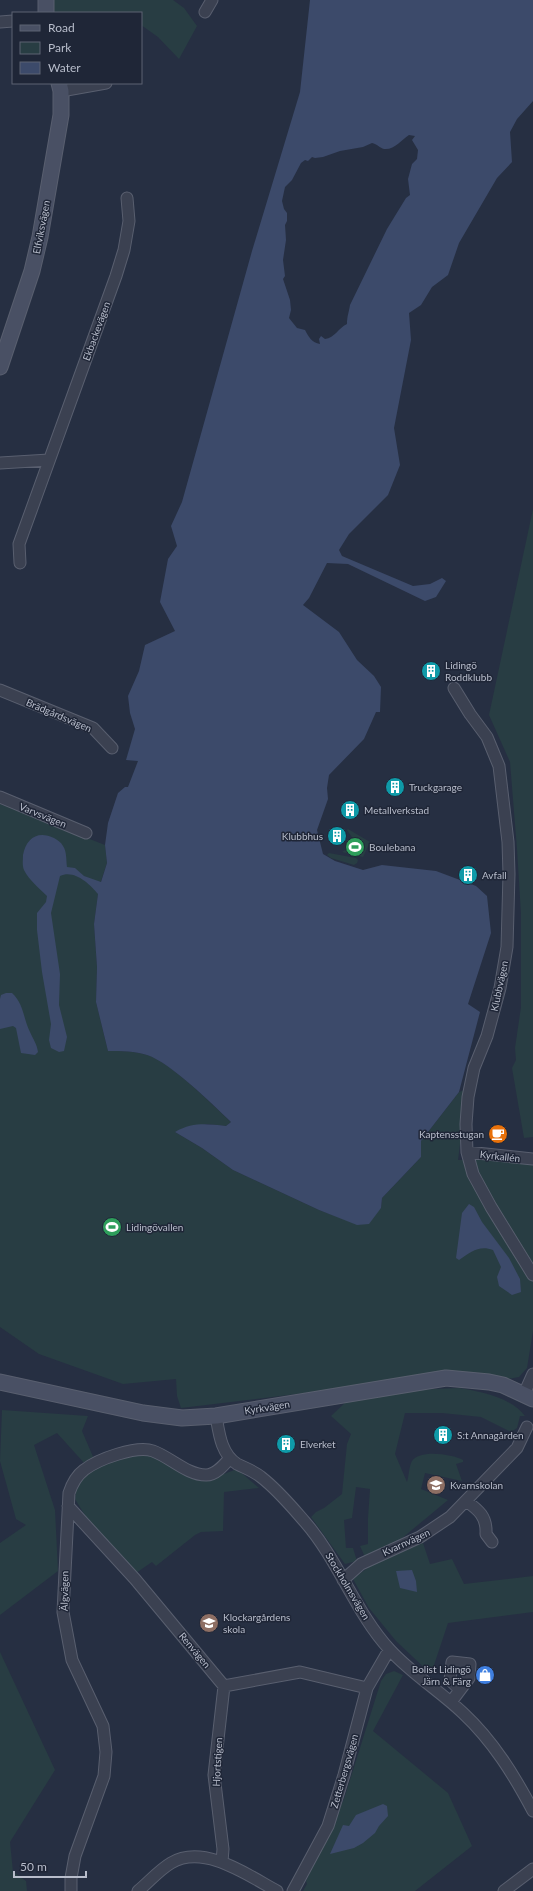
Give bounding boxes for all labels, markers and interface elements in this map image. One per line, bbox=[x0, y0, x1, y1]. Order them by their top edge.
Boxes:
legend bbox=[12, 12, 142, 84]
text: Road bbox=[48, 20, 75, 35]
text: Park bbox=[48, 40, 72, 55]
text: Water bbox=[48, 60, 81, 75]
street label: Elfviksvägen bbox=[30, 199, 52, 255]
street label: Ekbackevägen bbox=[80, 300, 112, 362]
place label: Lidingö Roddklubb bbox=[445, 659, 492, 683]
building icon: Lidingö Roddklubb bbox=[420, 660, 442, 682]
street label: Brädgårdsvägen bbox=[24, 696, 94, 734]
building icon: Truckgarage bbox=[384, 776, 406, 798]
place label: Truckgarage bbox=[409, 781, 462, 793]
building icon: Metallverkstad bbox=[339, 799, 361, 821]
street label: Varvsvägen bbox=[18, 800, 68, 830]
place label: Metallverkstad bbox=[364, 804, 429, 816]
building icon: Klubbhus bbox=[326, 825, 348, 847]
place label: Klubbhus bbox=[282, 830, 323, 842]
sports icon: Boulebana bbox=[344, 836, 366, 858]
place label: Boulebana bbox=[369, 841, 415, 853]
building icon: Avfall bbox=[457, 864, 479, 886]
place label: Avfall bbox=[482, 869, 507, 881]
street label: Klubbvägen bbox=[488, 959, 510, 1013]
cafe icon: Kaptensstugan bbox=[487, 1123, 509, 1145]
place label: Kaptensstugan bbox=[419, 1128, 484, 1140]
street label: Kyrkallén bbox=[479, 1148, 521, 1164]
sports icon: Lidingövallen bbox=[101, 1216, 123, 1238]
place label: Lidingövallen bbox=[126, 1221, 183, 1233]
street label: Kyrkvägen bbox=[243, 1397, 291, 1417]
building icon: S:t Annagården bbox=[432, 1424, 454, 1446]
place label: S:t Annagården bbox=[457, 1429, 524, 1441]
building icon: Elverket bbox=[275, 1433, 297, 1455]
place label: Elverket bbox=[300, 1438, 336, 1450]
school or university icon: Kvarnskolan bbox=[425, 1474, 447, 1496]
place label: Kvarnskolan bbox=[450, 1479, 503, 1491]
street label: Kvarnvägen bbox=[380, 1526, 432, 1558]
street label: Stockholmsvägen bbox=[323, 1550, 373, 1622]
street label: Älgvägen bbox=[58, 1571, 70, 1611]
place label: Klockargårdens skola bbox=[223, 1611, 290, 1635]
school or university icon: Klockargårdens skola bbox=[198, 1612, 220, 1634]
street label: Renvägen bbox=[177, 1630, 213, 1670]
place label: Bolist Lidingö Järn & Färg bbox=[412, 1663, 471, 1687]
shop icon: Bolist Lidingö Järn & Färg bbox=[474, 1664, 496, 1686]
street label: Zetterbergsvägen bbox=[328, 1733, 360, 1809]
street label: Hjortstigen bbox=[210, 1737, 224, 1787]
scale bar bbox=[14, 1853, 86, 1879]
text: 50 m bbox=[20, 1859, 47, 1874]

